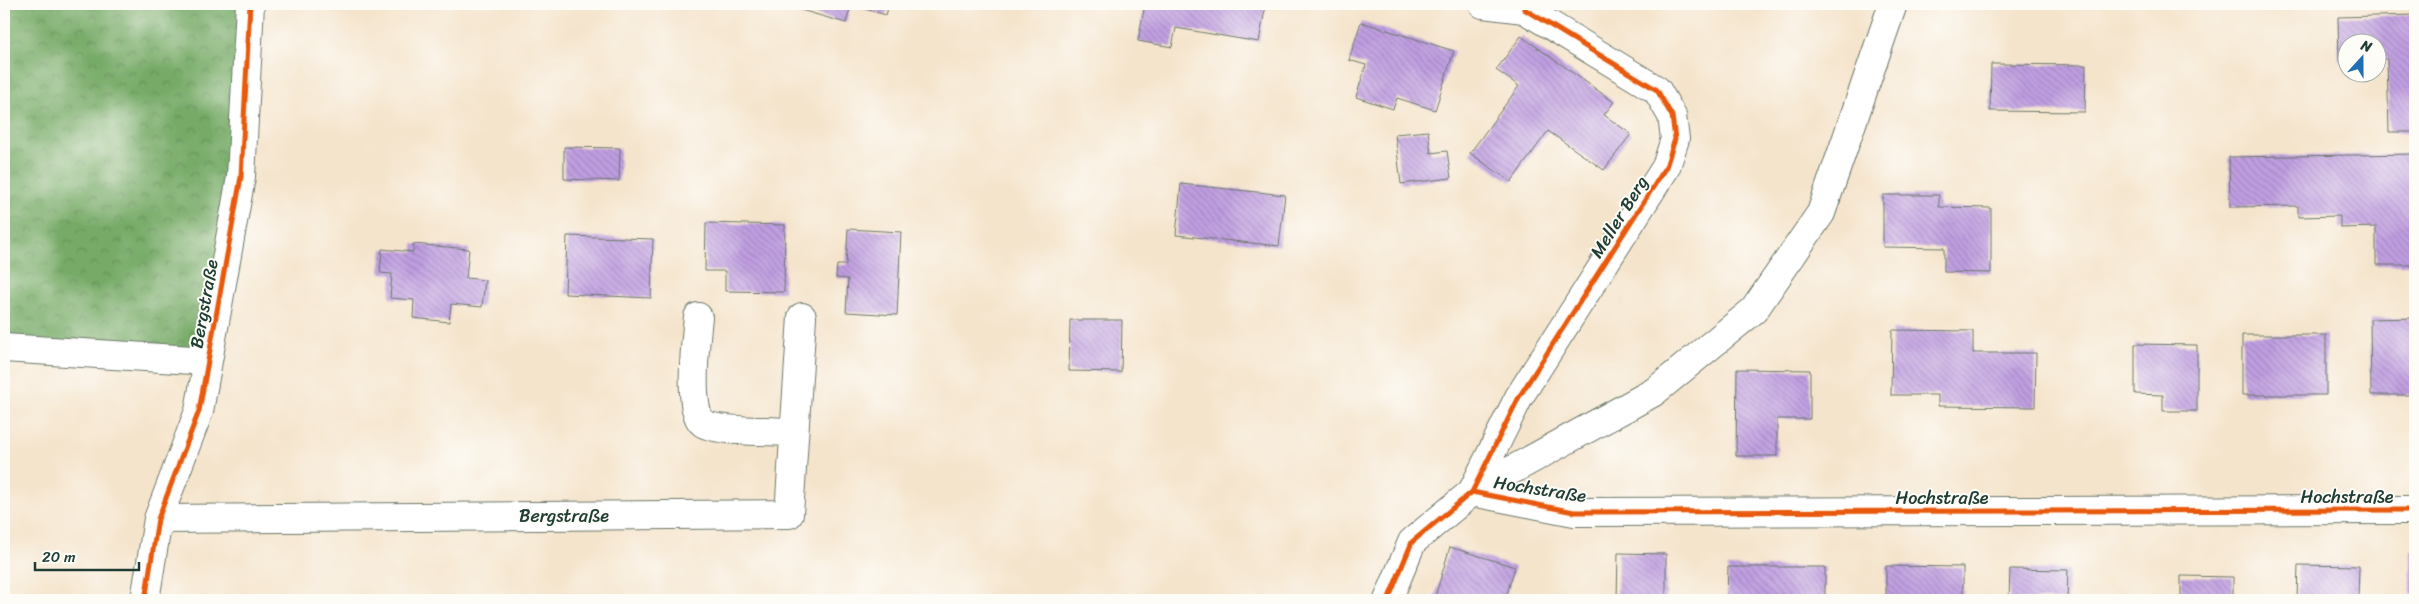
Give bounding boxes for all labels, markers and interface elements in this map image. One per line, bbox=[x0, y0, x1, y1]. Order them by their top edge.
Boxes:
north arrow bbox=[2336, 32, 2386, 82]
text: N bbox=[2357, 33, 2376, 60]
street label: Meller Berg bbox=[1581, 170, 1657, 264]
street label: Bergstraße bbox=[180, 257, 228, 351]
street label: Hochstraße bbox=[1492, 466, 1589, 512]
street label: Hochstraße bbox=[2300, 481, 2394, 513]
street label: Hochstraße bbox=[1895, 482, 1989, 514]
street label: Bergstraße bbox=[519, 500, 609, 532]
scale bar bbox=[35, 539, 139, 571]
text: 20 m bbox=[42, 544, 76, 570]

